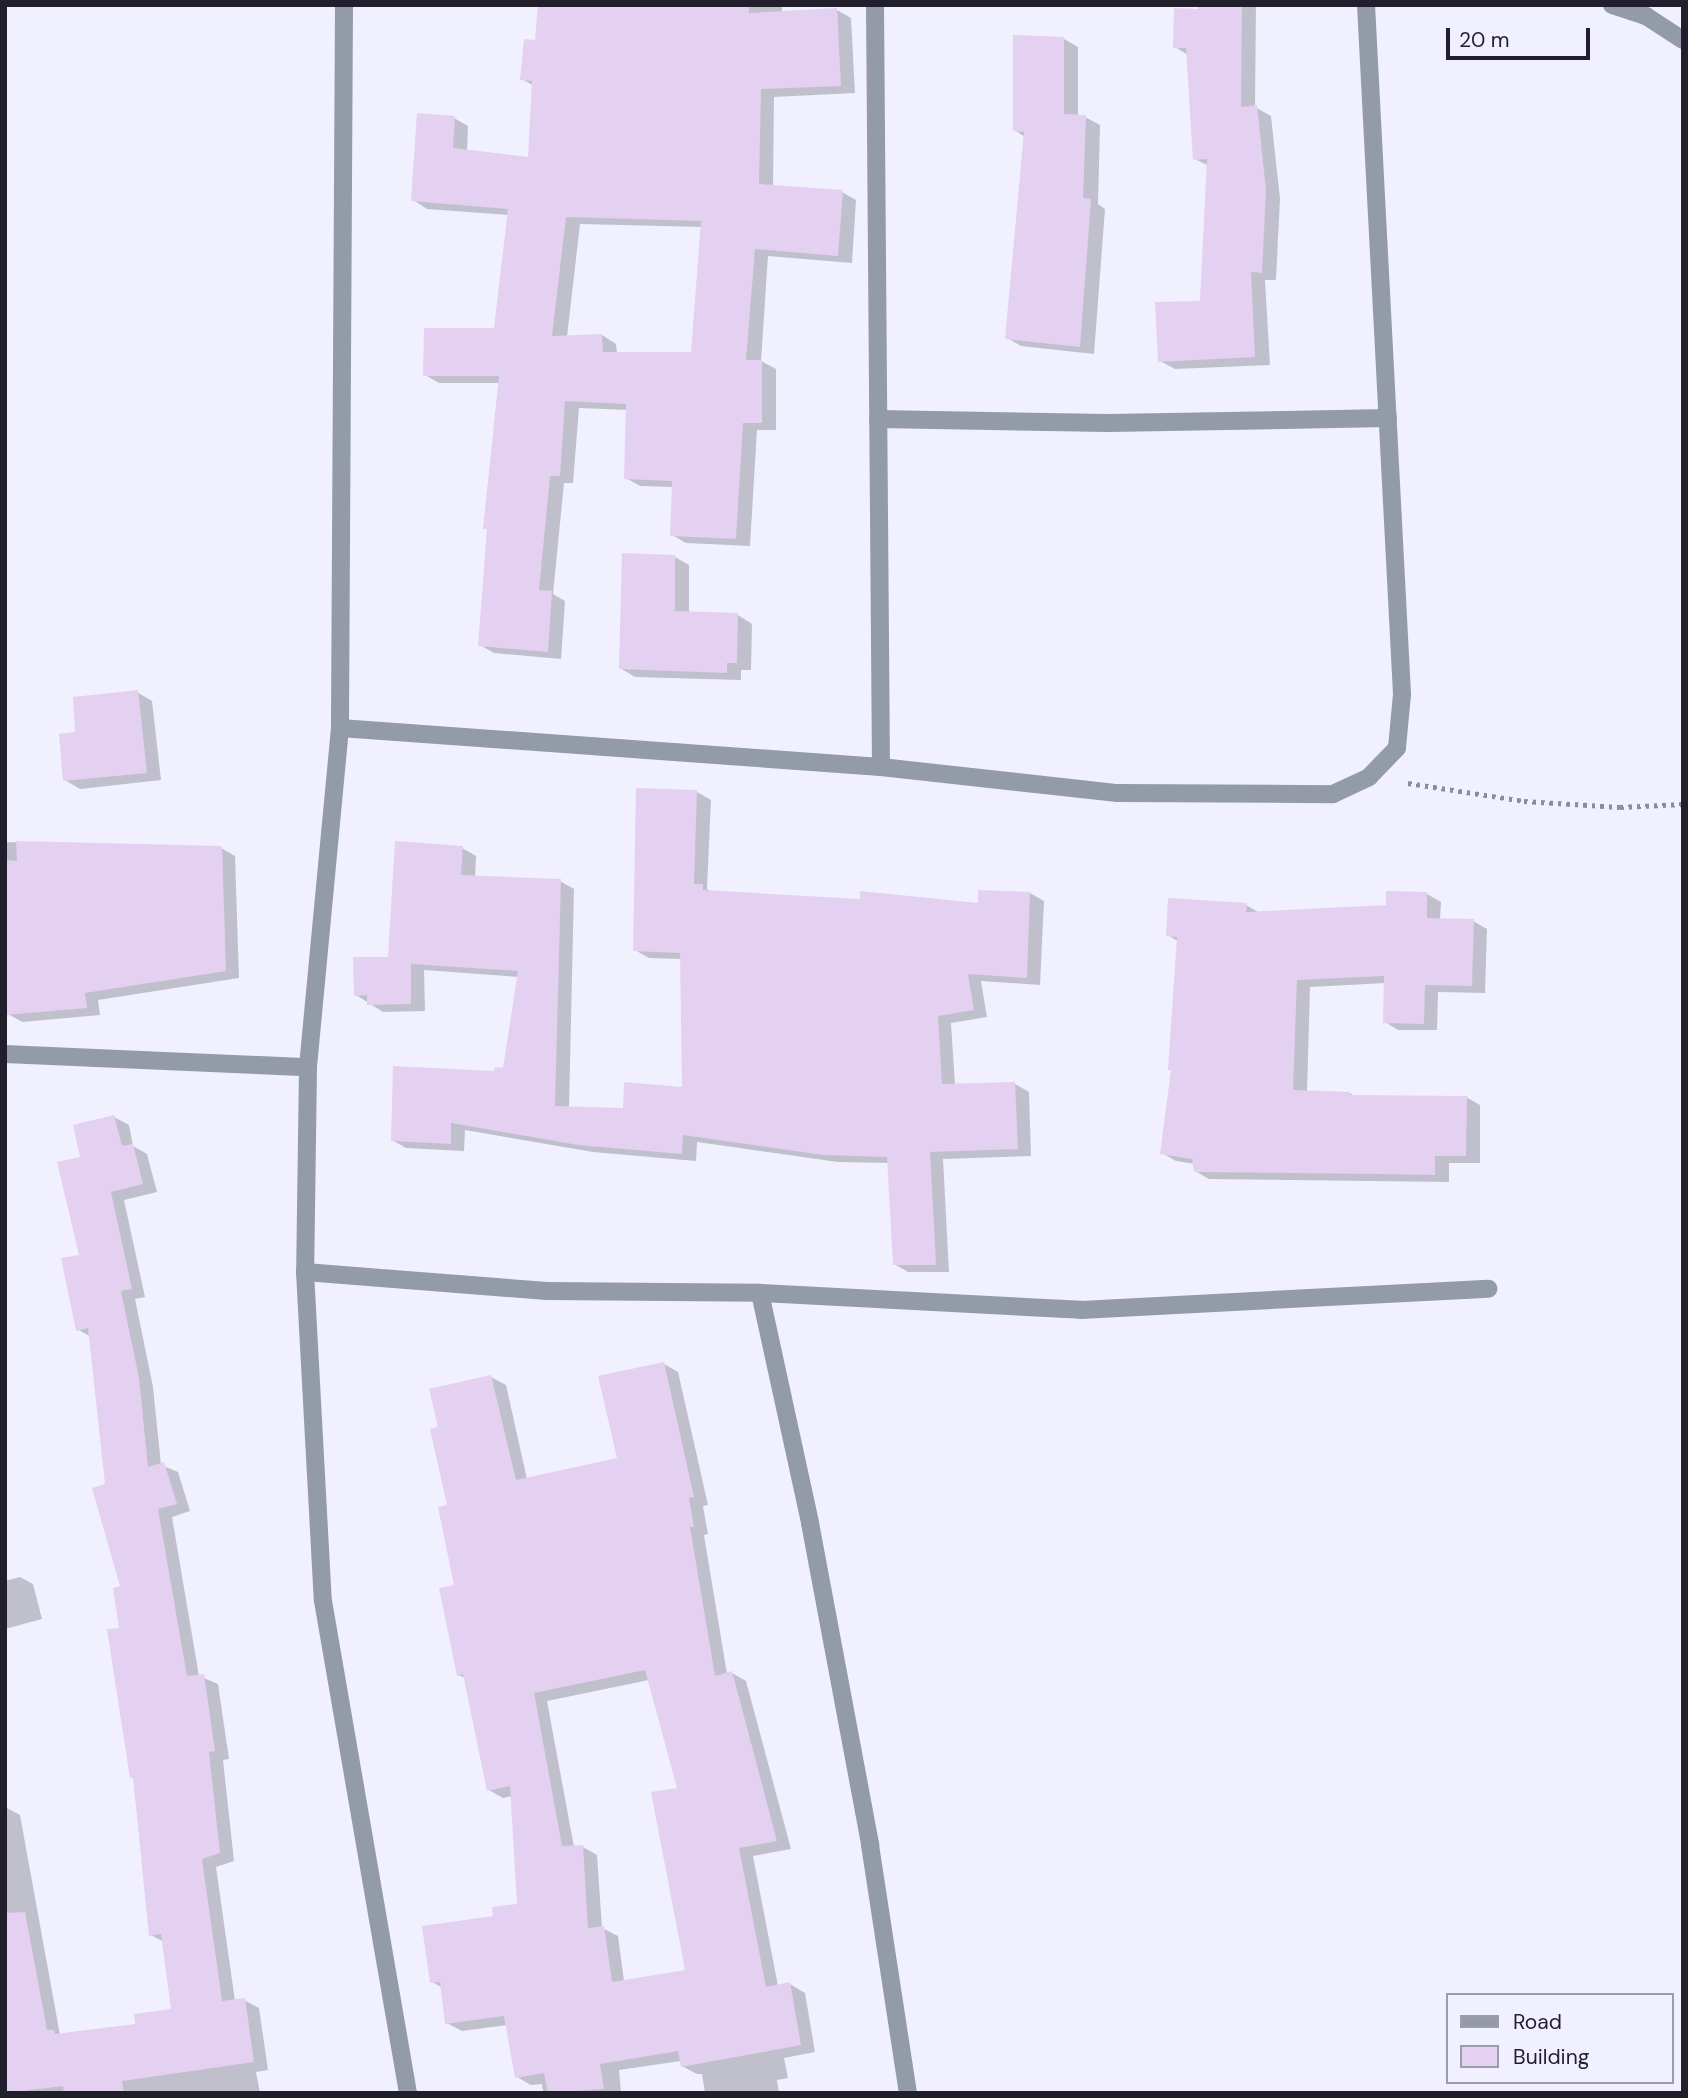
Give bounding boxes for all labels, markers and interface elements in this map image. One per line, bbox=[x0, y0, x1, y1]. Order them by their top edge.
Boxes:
scale bar bbox=[1450, 14, 1594, 58]
text: 20 m bbox=[1459, 26, 1510, 54]
legend bbox=[1446, 1993, 1674, 2084]
text: Road bbox=[1513, 2008, 1562, 2036]
text: Building bbox=[1513, 2043, 1589, 2071]

